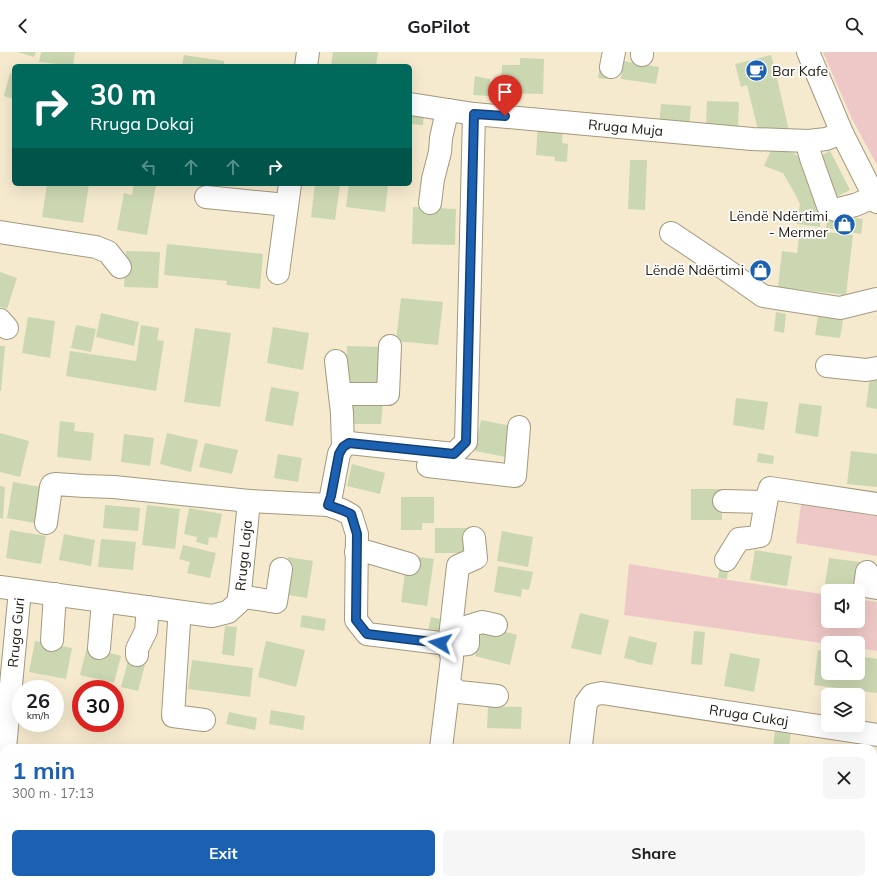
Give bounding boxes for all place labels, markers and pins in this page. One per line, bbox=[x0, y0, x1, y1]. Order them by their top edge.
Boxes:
cafe icon: Bar Kafe bbox=[743, 58, 769, 84]
place label: Bar Kafe bbox=[772, 62, 828, 80]
pin bbox=[488, 75, 522, 116]
place label: Lëndë Ndërtimi - Mermer bbox=[729, 207, 829, 241]
shop icon: Lëndë Ndërtimi - Mermer bbox=[831, 211, 857, 237]
shop icon: Lëndë Ndërtimi bbox=[747, 257, 773, 283]
place label: Lëndë Ndërtimi bbox=[645, 261, 744, 279]

